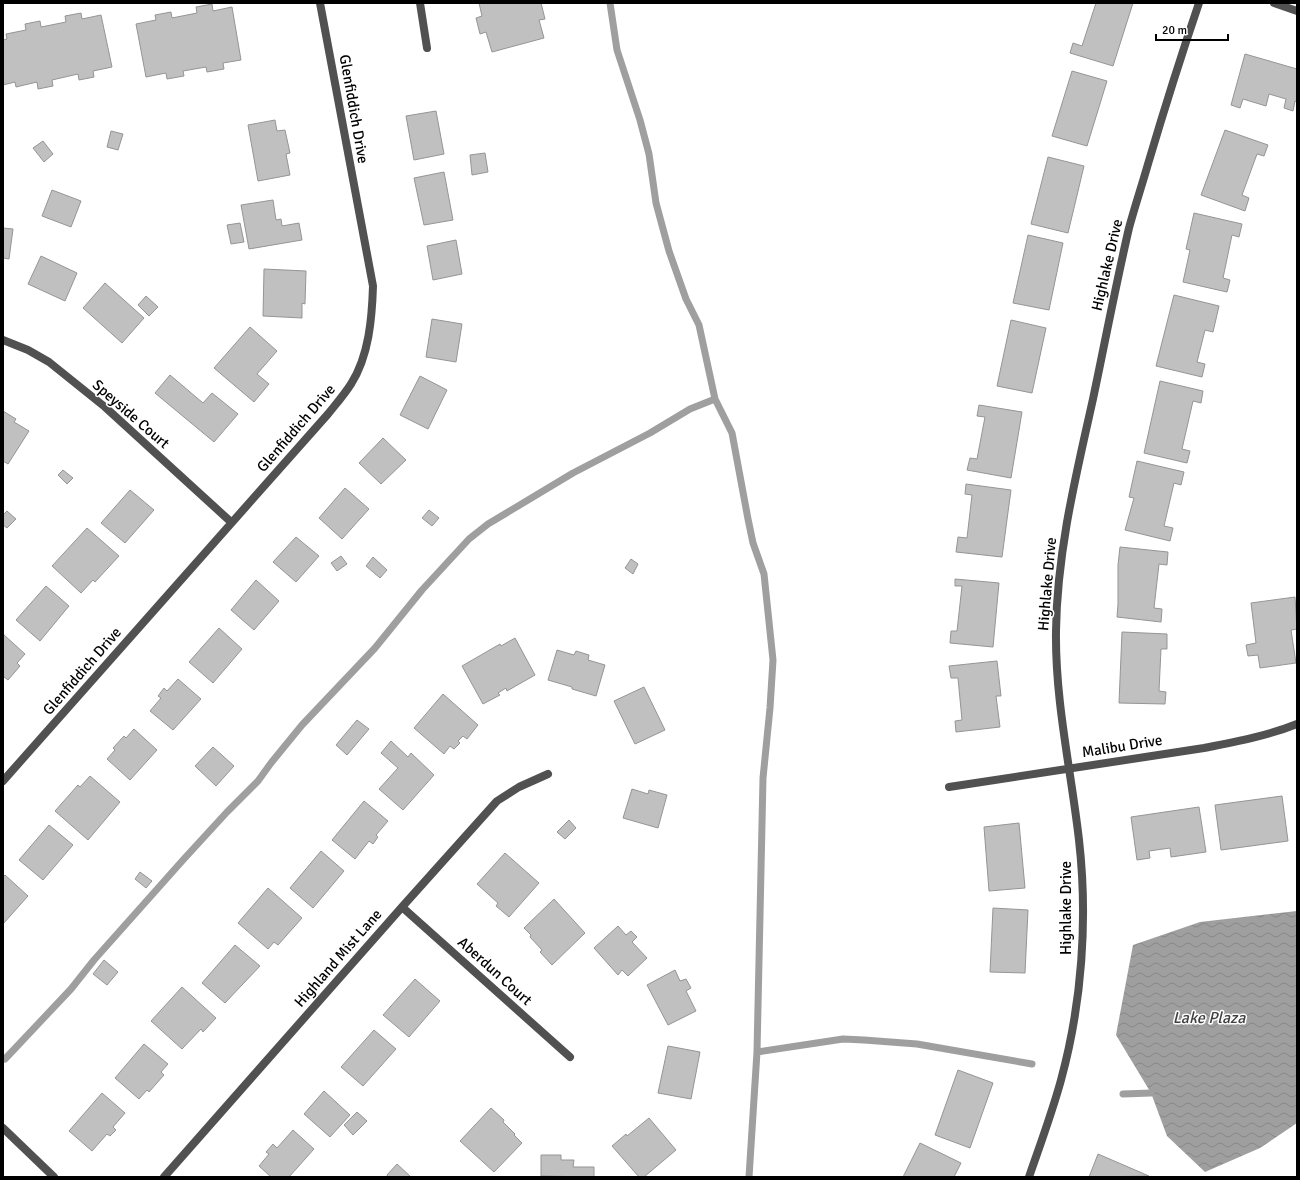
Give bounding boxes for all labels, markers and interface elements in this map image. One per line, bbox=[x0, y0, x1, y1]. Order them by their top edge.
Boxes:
scale bar bbox=[1156, 16, 1228, 42]
text: 20 m bbox=[1162, 23, 1187, 38]
street label: Glenfiddich Drive bbox=[336, 53, 372, 165]
street label: Highlake Drive bbox=[1088, 217, 1126, 313]
street label: Speyside Court bbox=[89, 376, 173, 452]
street label: Glenfiddich Drive bbox=[253, 380, 339, 476]
street label: Highlake Drive bbox=[1034, 536, 1060, 632]
street label: Glenfiddich Drive bbox=[39, 623, 125, 719]
street label: Malibu Drive bbox=[1081, 731, 1163, 761]
street label: Highlake Drive bbox=[1057, 861, 1075, 955]
street label: Highland Mist Lane bbox=[291, 905, 385, 1011]
street label: Aberdun Court bbox=[454, 933, 536, 1009]
water label: Lake Plaza bbox=[1173, 1008, 1246, 1028]

